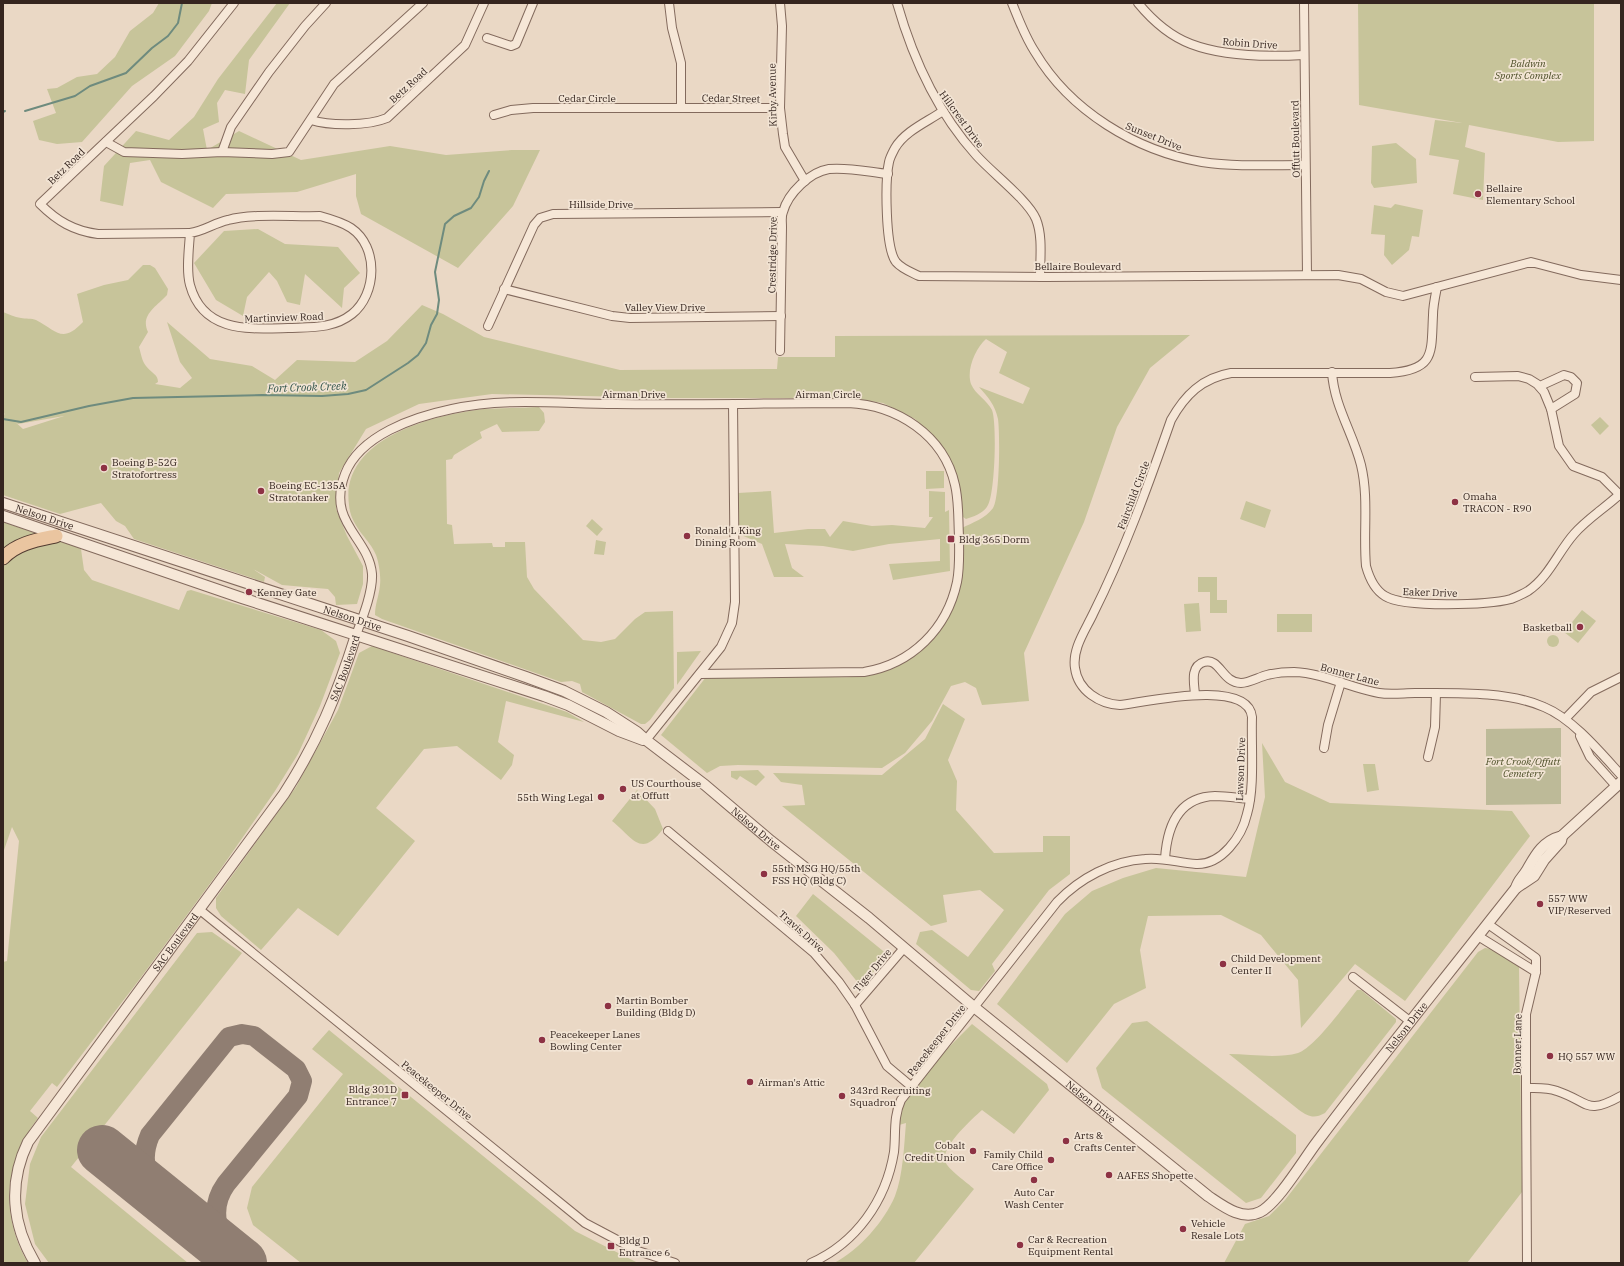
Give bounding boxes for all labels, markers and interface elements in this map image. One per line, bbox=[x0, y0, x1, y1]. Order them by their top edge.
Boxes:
street label: Robin Drive bbox=[1222, 35, 1278, 52]
park label: Baldwin Sports Complex bbox=[1494, 57, 1562, 82]
street label: Kirby Avenue bbox=[765, 63, 780, 127]
street label: Betz Road bbox=[387, 65, 430, 106]
street label: Hillcrest Drive bbox=[936, 88, 987, 151]
street label: Cedar Street bbox=[702, 91, 761, 106]
street label: Cedar Circle bbox=[558, 92, 616, 105]
street label: Offutt Boulevard bbox=[1288, 100, 1303, 178]
street label: Sunset Drive bbox=[1124, 119, 1184, 154]
street label: Betz Road bbox=[45, 145, 88, 187]
place label: Bellaire Elementary School bbox=[1486, 182, 1575, 207]
marker: Bellaire Elementary School bbox=[1473, 189, 1483, 199]
street label: Hillside Drive bbox=[569, 198, 633, 211]
street label: Crestridge Drive bbox=[765, 217, 780, 293]
street label: Bellaire Boulevard bbox=[1035, 260, 1121, 273]
street label: Valley View Drive bbox=[625, 301, 705, 314]
street label: Martinview Road bbox=[244, 310, 324, 325]
water label: Fort Crook Creek bbox=[266, 379, 347, 395]
street label: Airman Drive bbox=[602, 388, 666, 401]
street label: Airman Circle bbox=[795, 388, 861, 401]
place label: Boeing B-52G Stratofortress bbox=[112, 456, 177, 481]
street label: Fairchild Circle bbox=[1114, 459, 1153, 531]
marker: Boeing B-52G Stratofortress bbox=[99, 463, 109, 473]
place label: Boeing EC-135A Stratotanker bbox=[269, 479, 346, 504]
marker: Boeing EC-135A Stratotanker bbox=[256, 486, 266, 496]
place label: Omaha TRACON - R90 bbox=[1463, 490, 1532, 515]
marker: Omaha TRACON - R90 bbox=[1450, 497, 1460, 507]
street label: Nelson Drive bbox=[14, 502, 75, 533]
place label: Ronald L King Dining Room bbox=[695, 524, 761, 549]
marker: Ronald L King Dining Room bbox=[682, 531, 692, 541]
place label: Bldg 365 Dorm bbox=[959, 533, 1030, 546]
marker: Bldg 365 Dorm bbox=[946, 534, 956, 544]
street label: Eaker Drive bbox=[1402, 585, 1458, 600]
place label: Kenney Gate bbox=[257, 586, 317, 599]
marker: Kenney Gate bbox=[244, 587, 254, 597]
street label: Nelson Drive bbox=[322, 603, 383, 634]
place label: Basketball bbox=[1523, 621, 1572, 634]
marker: Basketball bbox=[1575, 622, 1585, 632]
street label: SAC Boulevard bbox=[327, 633, 363, 703]
street label: Bonner Lane bbox=[1319, 660, 1381, 689]
street label: Lawson Drive bbox=[1233, 737, 1248, 801]
park label: Fort Crook/Offutt Cemetery bbox=[1485, 755, 1561, 780]
place label: US Courthouse at Offutt bbox=[631, 777, 701, 802]
marker: US Courthouse at Offutt bbox=[618, 784, 628, 794]
place label: 55th Wing Legal bbox=[517, 791, 593, 804]
marker: 55th Wing Legal bbox=[596, 792, 606, 802]
street label: Nelson Drive bbox=[729, 804, 783, 853]
place label: 55th MSG HQ/55th FSS HQ (Bldg C) bbox=[772, 862, 861, 887]
marker: 55th MSG HQ/55th FSS HQ (Bldg C) bbox=[759, 869, 769, 879]
place label: 557 WW VIP/Reserved bbox=[1548, 892, 1611, 917]
marker: 557 WW VIP/Reserved bbox=[1535, 899, 1545, 909]
street label: Travis Drive bbox=[776, 907, 827, 955]
street label: SAC Boulevard bbox=[150, 910, 201, 974]
street label: Tiger Drive bbox=[851, 946, 894, 995]
place label: Child Development Center II bbox=[1231, 952, 1321, 977]
marker: Child Development Center II bbox=[1218, 959, 1228, 969]
place label: Martin Bomber Building (Bldg D) bbox=[616, 994, 696, 1019]
street label: Nelson Drive bbox=[1383, 999, 1430, 1055]
marker: Martin Bomber Building (Bldg D) bbox=[603, 1001, 613, 1011]
street label: Peacekeeper Drive bbox=[904, 1002, 968, 1079]
street label: Bonner Lane bbox=[1510, 1014, 1525, 1074]
place label: Peacekeeper Lanes Bowling Center bbox=[550, 1028, 640, 1053]
marker: Peacekeeper Lanes Bowling Center bbox=[537, 1035, 547, 1045]
place label: HQ 557 WW bbox=[1558, 1050, 1615, 1063]
marker: HQ 557 WW bbox=[1545, 1051, 1555, 1061]
street label: Peacekeeper Drive bbox=[399, 1058, 475, 1123]
place label: Airman's Attic bbox=[758, 1076, 825, 1089]
marker: Airman's Attic bbox=[745, 1077, 755, 1087]
street label: Nelson Drive bbox=[1063, 1078, 1118, 1126]
place label: Bldg 301D Entrance 7 bbox=[346, 1083, 397, 1108]
place label: 343rd Recruiting Squadron bbox=[850, 1084, 931, 1109]
marker: Bldg 301D Entrance 7 bbox=[400, 1090, 410, 1100]
marker: 343rd Recruiting Squadron bbox=[837, 1091, 847, 1101]
place label: Arts & Crafts Center bbox=[1074, 1129, 1136, 1154]
marker: Arts & Crafts Center bbox=[1061, 1136, 1071, 1146]
place label: Cobalt Credit Union bbox=[905, 1139, 966, 1164]
marker: Cobalt Credit Union bbox=[968, 1146, 978, 1156]
place label: Family Child Care Office bbox=[983, 1148, 1043, 1173]
marker: Family Child Care Office bbox=[1046, 1155, 1056, 1165]
place label: AAFES Shopette bbox=[1117, 1169, 1193, 1182]
marker: AAFES Shopette bbox=[1104, 1170, 1114, 1180]
marker: Auto Car Wash Center bbox=[1029, 1175, 1039, 1185]
place label: Auto Car Wash Center bbox=[1004, 1186, 1064, 1211]
place label: Vehicle Resale Lots bbox=[1191, 1217, 1244, 1242]
marker: Vehicle Resale Lots bbox=[1178, 1224, 1188, 1234]
place label: Car & Recreation Equipment Rental bbox=[1028, 1233, 1113, 1258]
place label: Bldg D Entrance 6 bbox=[619, 1234, 670, 1259]
marker: Car & Recreation Equipment Rental bbox=[1015, 1240, 1025, 1250]
marker: Bldg D Entrance 6 bbox=[606, 1241, 616, 1251]

